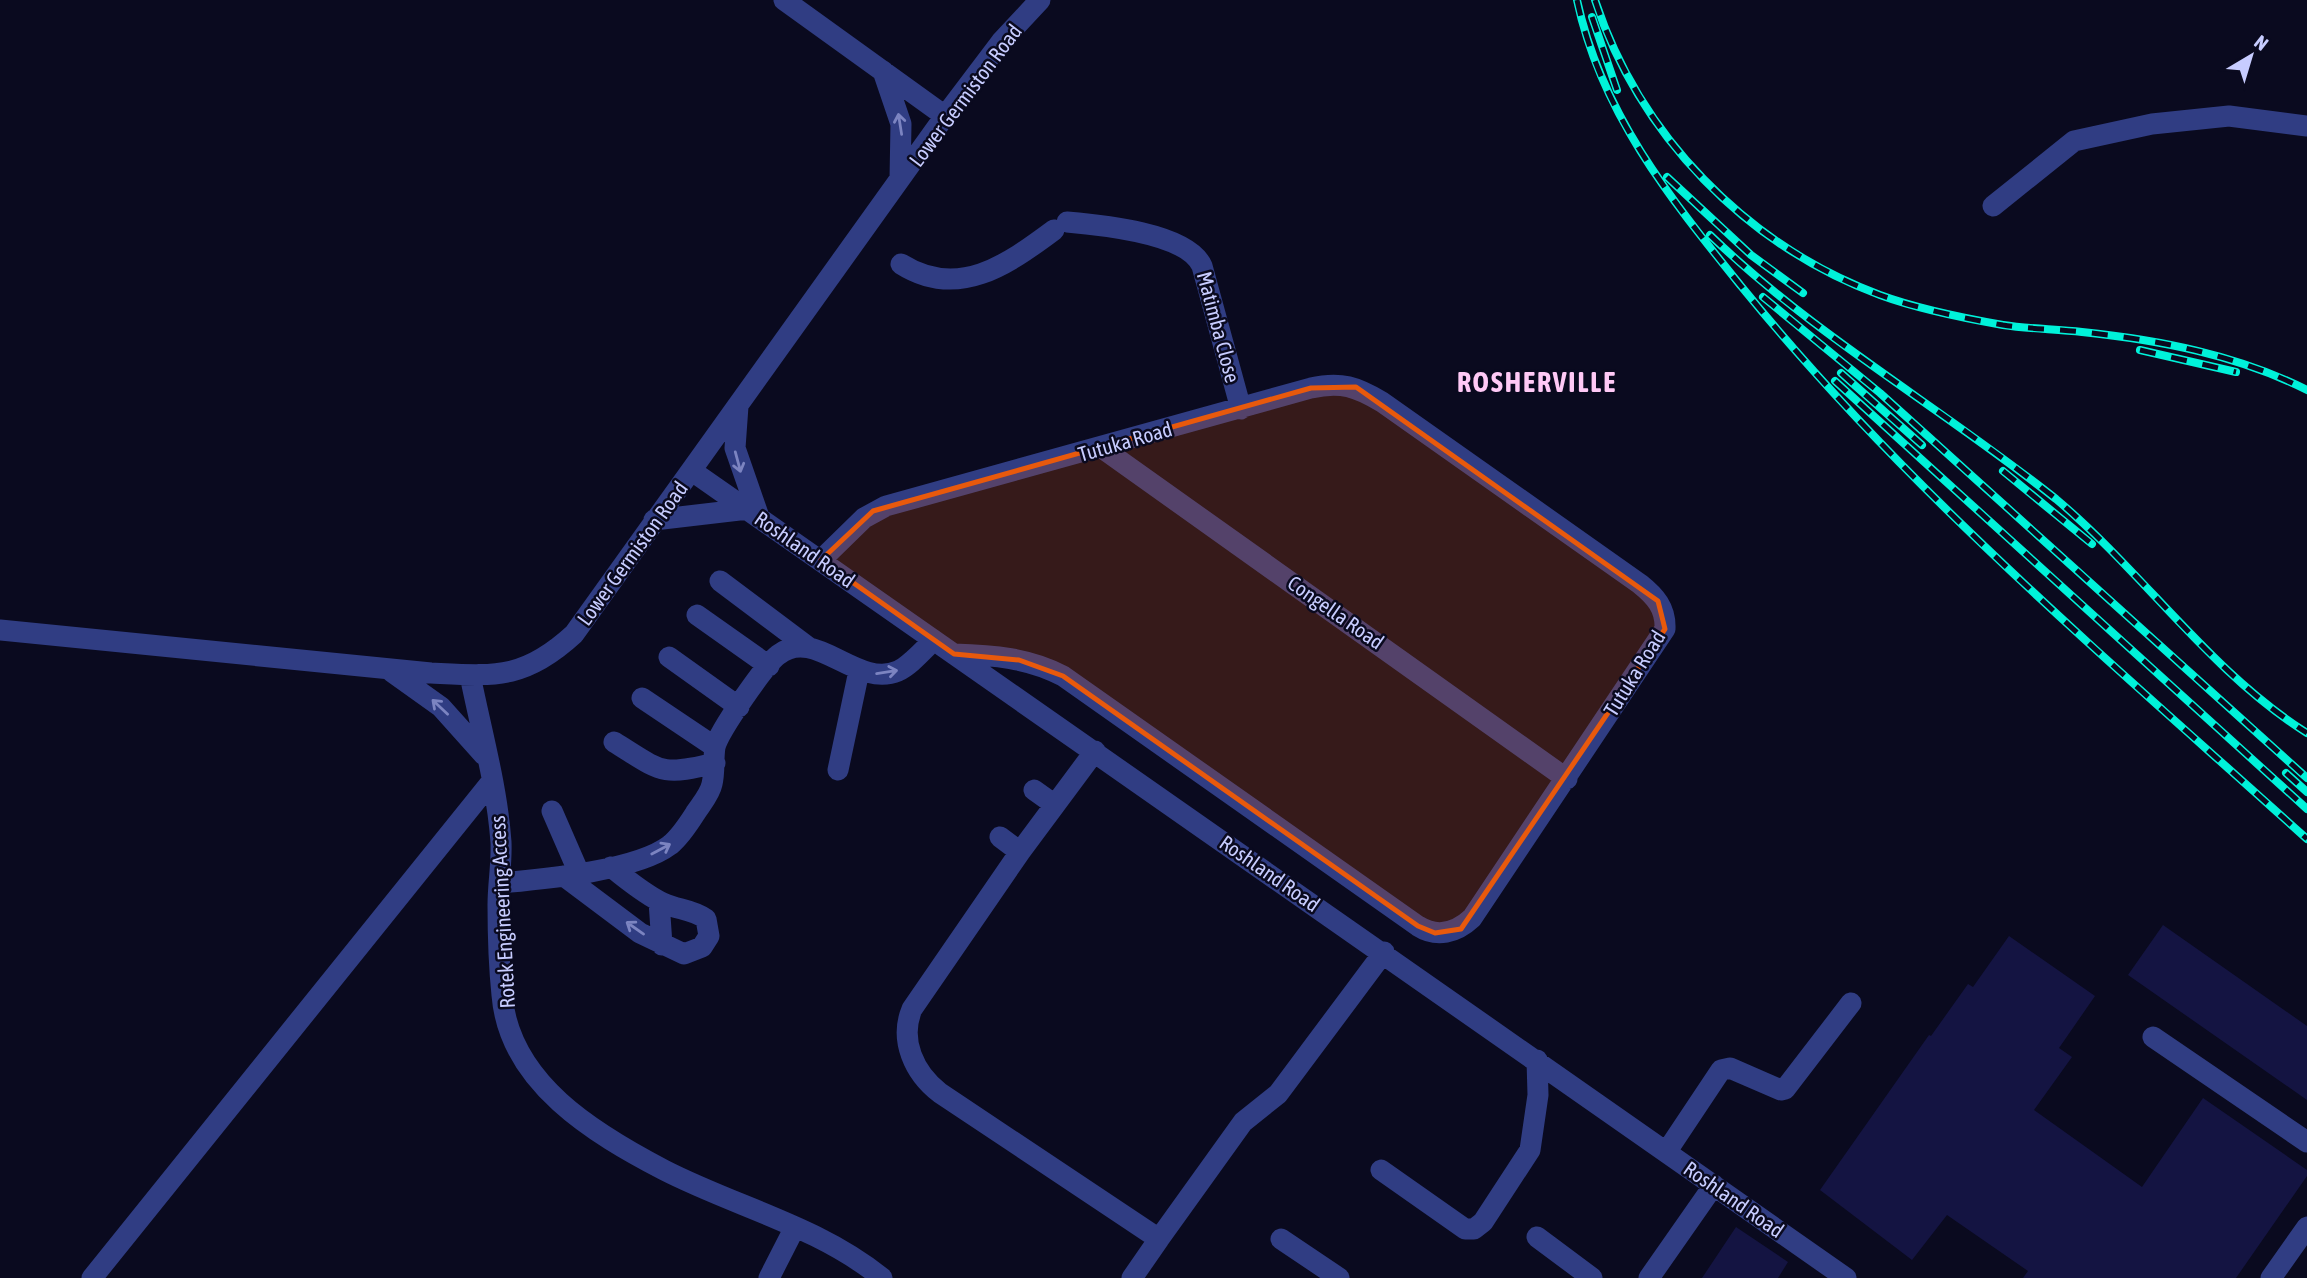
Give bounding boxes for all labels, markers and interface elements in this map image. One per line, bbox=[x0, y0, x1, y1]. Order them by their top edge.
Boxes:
street label: Lower Germiston Road bbox=[904, 19, 1026, 171]
north arrow bbox=[2216, 21, 2286, 91]
text: N bbox=[2250, 30, 2273, 55]
one-way arrow bbox=[893, 113, 906, 136]
street label: Matimba Close bbox=[1193, 269, 1245, 385]
district label: ROSHERVILLE bbox=[1457, 366, 1617, 398]
street label: Tutuka Road bbox=[1075, 416, 1175, 466]
one-way arrow bbox=[732, 450, 745, 473]
street label: Lower Germiston Road bbox=[572, 476, 692, 630]
street label: Roshland Road bbox=[750, 506, 860, 592]
street label: Congella Road bbox=[1283, 570, 1389, 654]
street label: Tutuka Road bbox=[1598, 626, 1670, 720]
one-way arrow bbox=[875, 665, 898, 678]
one-way arrow bbox=[431, 699, 448, 716]
street label: Rotek Engineering Access bbox=[485, 815, 519, 1009]
street label: Roshland Road bbox=[1215, 830, 1325, 916]
one-way arrow bbox=[651, 841, 671, 855]
one-way arrow bbox=[626, 921, 645, 935]
street label: Roshland Road bbox=[1679, 1156, 1789, 1242]

